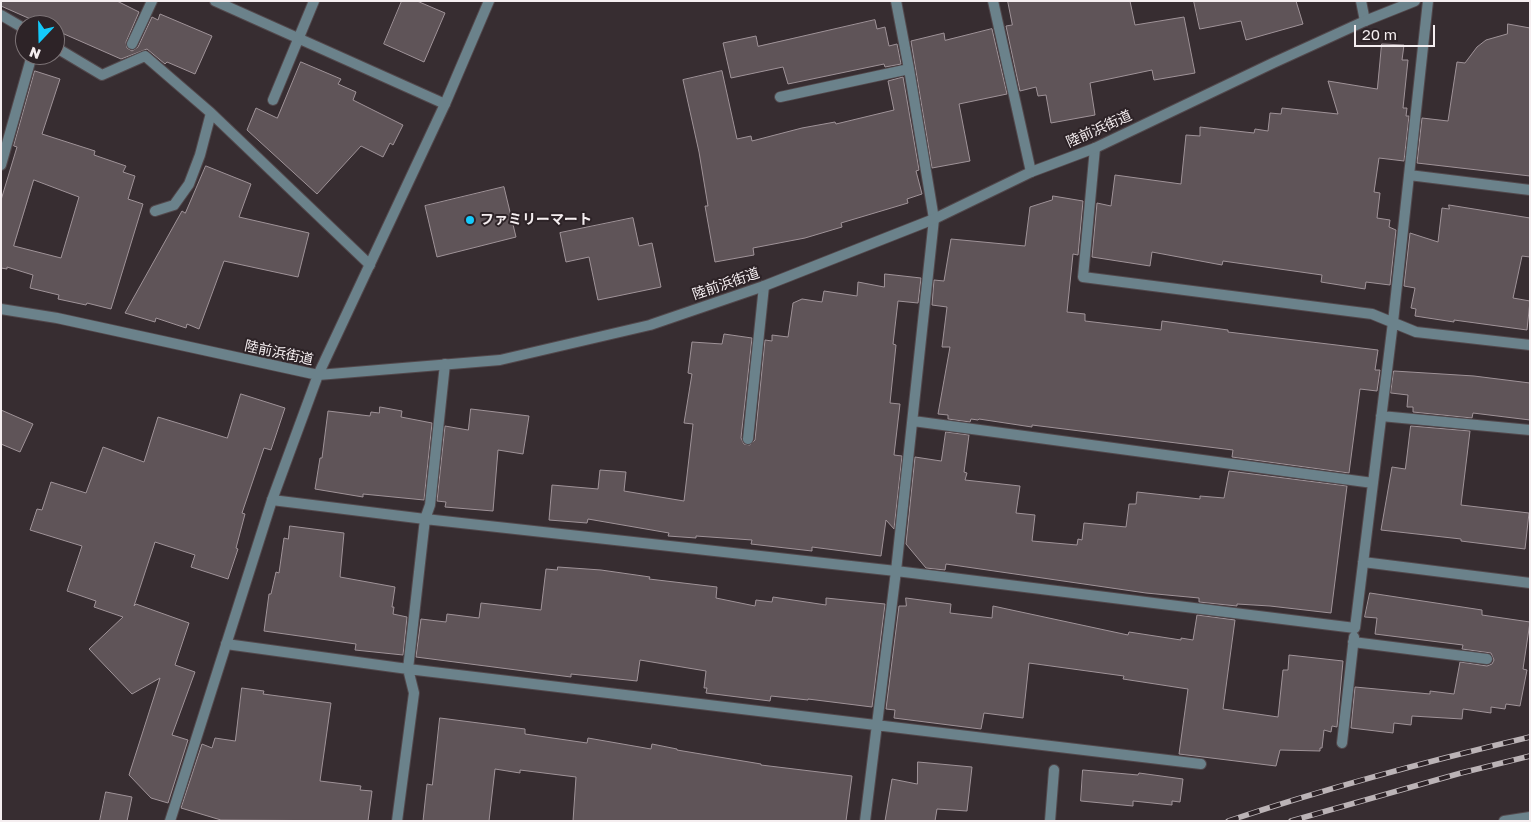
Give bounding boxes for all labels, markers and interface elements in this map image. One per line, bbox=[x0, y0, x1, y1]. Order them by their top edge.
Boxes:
north arrow bbox=[15, 15, 65, 65]
scale bar bbox=[1356, 15, 1437, 47]
text: 20 m bbox=[1362, 25, 1397, 43]
text: N bbox=[27, 44, 43, 63]
street label: 陸前浜街道 bbox=[1064, 107, 1134, 151]
place label: ファミリーマート bbox=[480, 212, 592, 228]
marker: ファミリーマート bbox=[464, 214, 476, 226]
street label: 陸前浜街道 bbox=[690, 265, 762, 303]
street label: 陸前浜街道 bbox=[243, 338, 315, 368]

